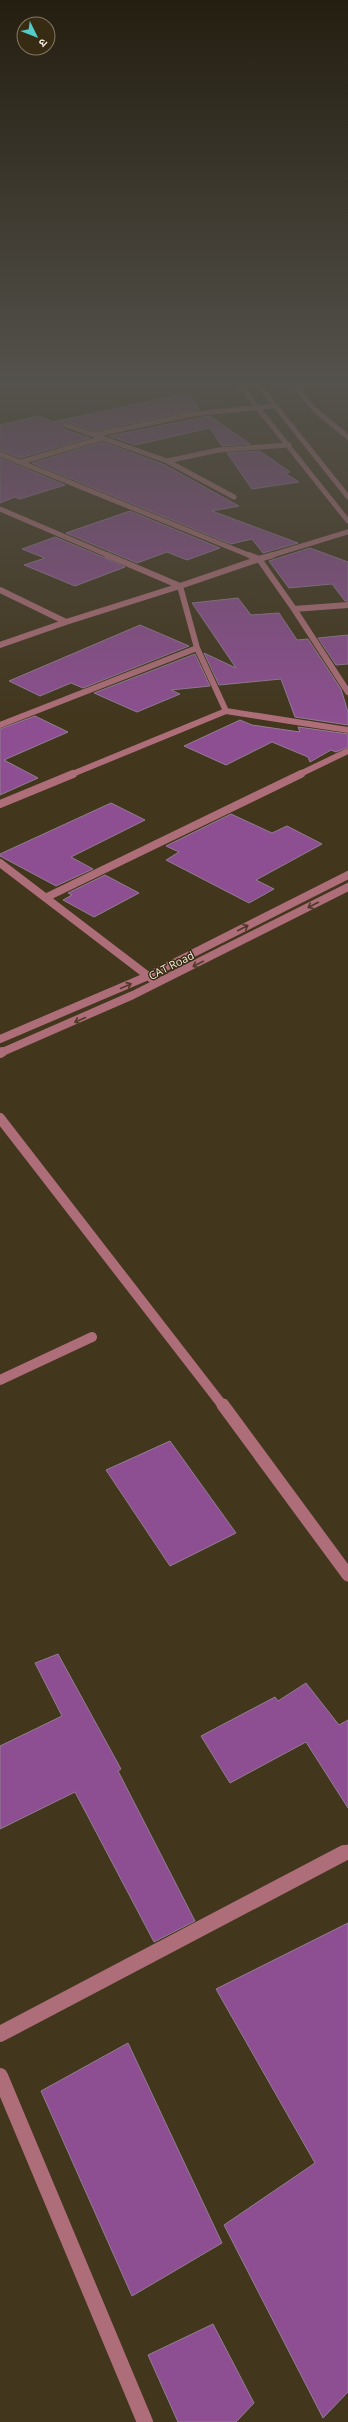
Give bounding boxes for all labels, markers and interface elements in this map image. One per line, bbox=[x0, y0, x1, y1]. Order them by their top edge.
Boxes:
north arrow bbox=[16, 16, 56, 56]
text: उ bbox=[36, 36, 51, 51]
one-way arrow bbox=[308, 902, 320, 909]
one-way arrow bbox=[236, 924, 248, 931]
street label: CAT Road bbox=[146, 947, 196, 983]
one-way arrow bbox=[192, 961, 204, 968]
one-way arrow bbox=[120, 982, 132, 989]
one-way arrow bbox=[75, 1017, 87, 1024]

